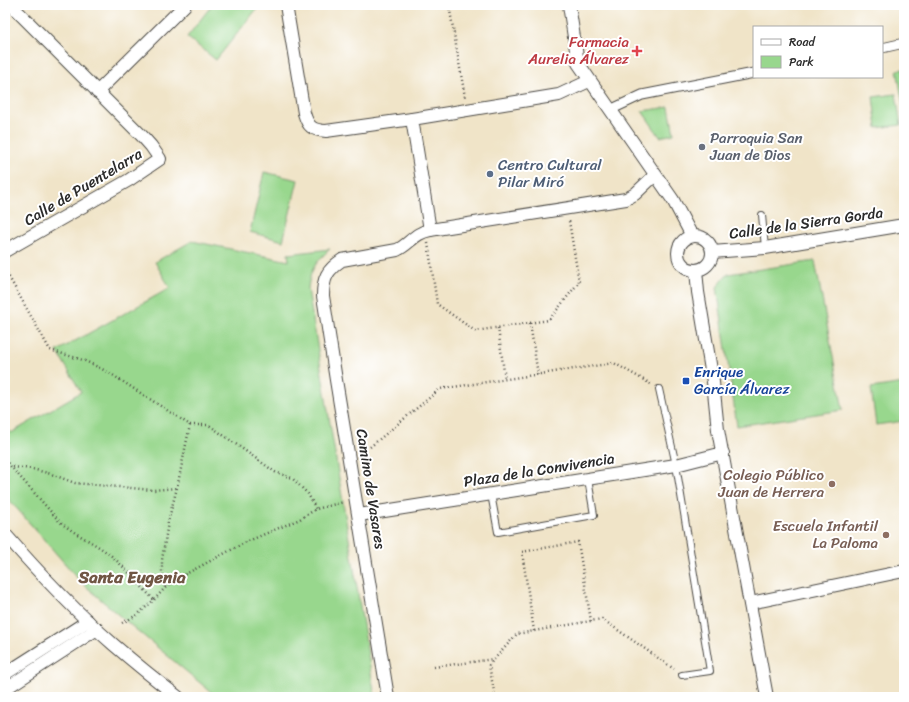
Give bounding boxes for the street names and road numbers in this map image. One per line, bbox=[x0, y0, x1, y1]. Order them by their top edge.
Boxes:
street label: Calle de Puentelarra bbox=[19, 141, 148, 233]
street label: Calle de la Sierra Gorda bbox=[728, 199, 885, 247]
street label: Camino de Vasares bbox=[349, 427, 393, 552]
street label: Plaza de la Convivencia bbox=[462, 445, 617, 495]

